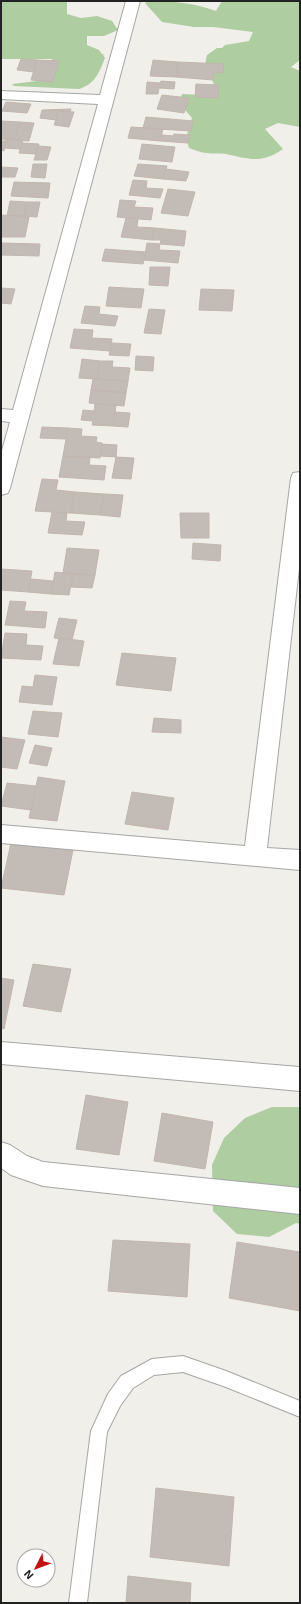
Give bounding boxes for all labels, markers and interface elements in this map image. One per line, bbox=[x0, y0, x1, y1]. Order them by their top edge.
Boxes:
north arrow bbox=[16, 1548, 56, 1588]
text: N bbox=[21, 1568, 36, 1582]

